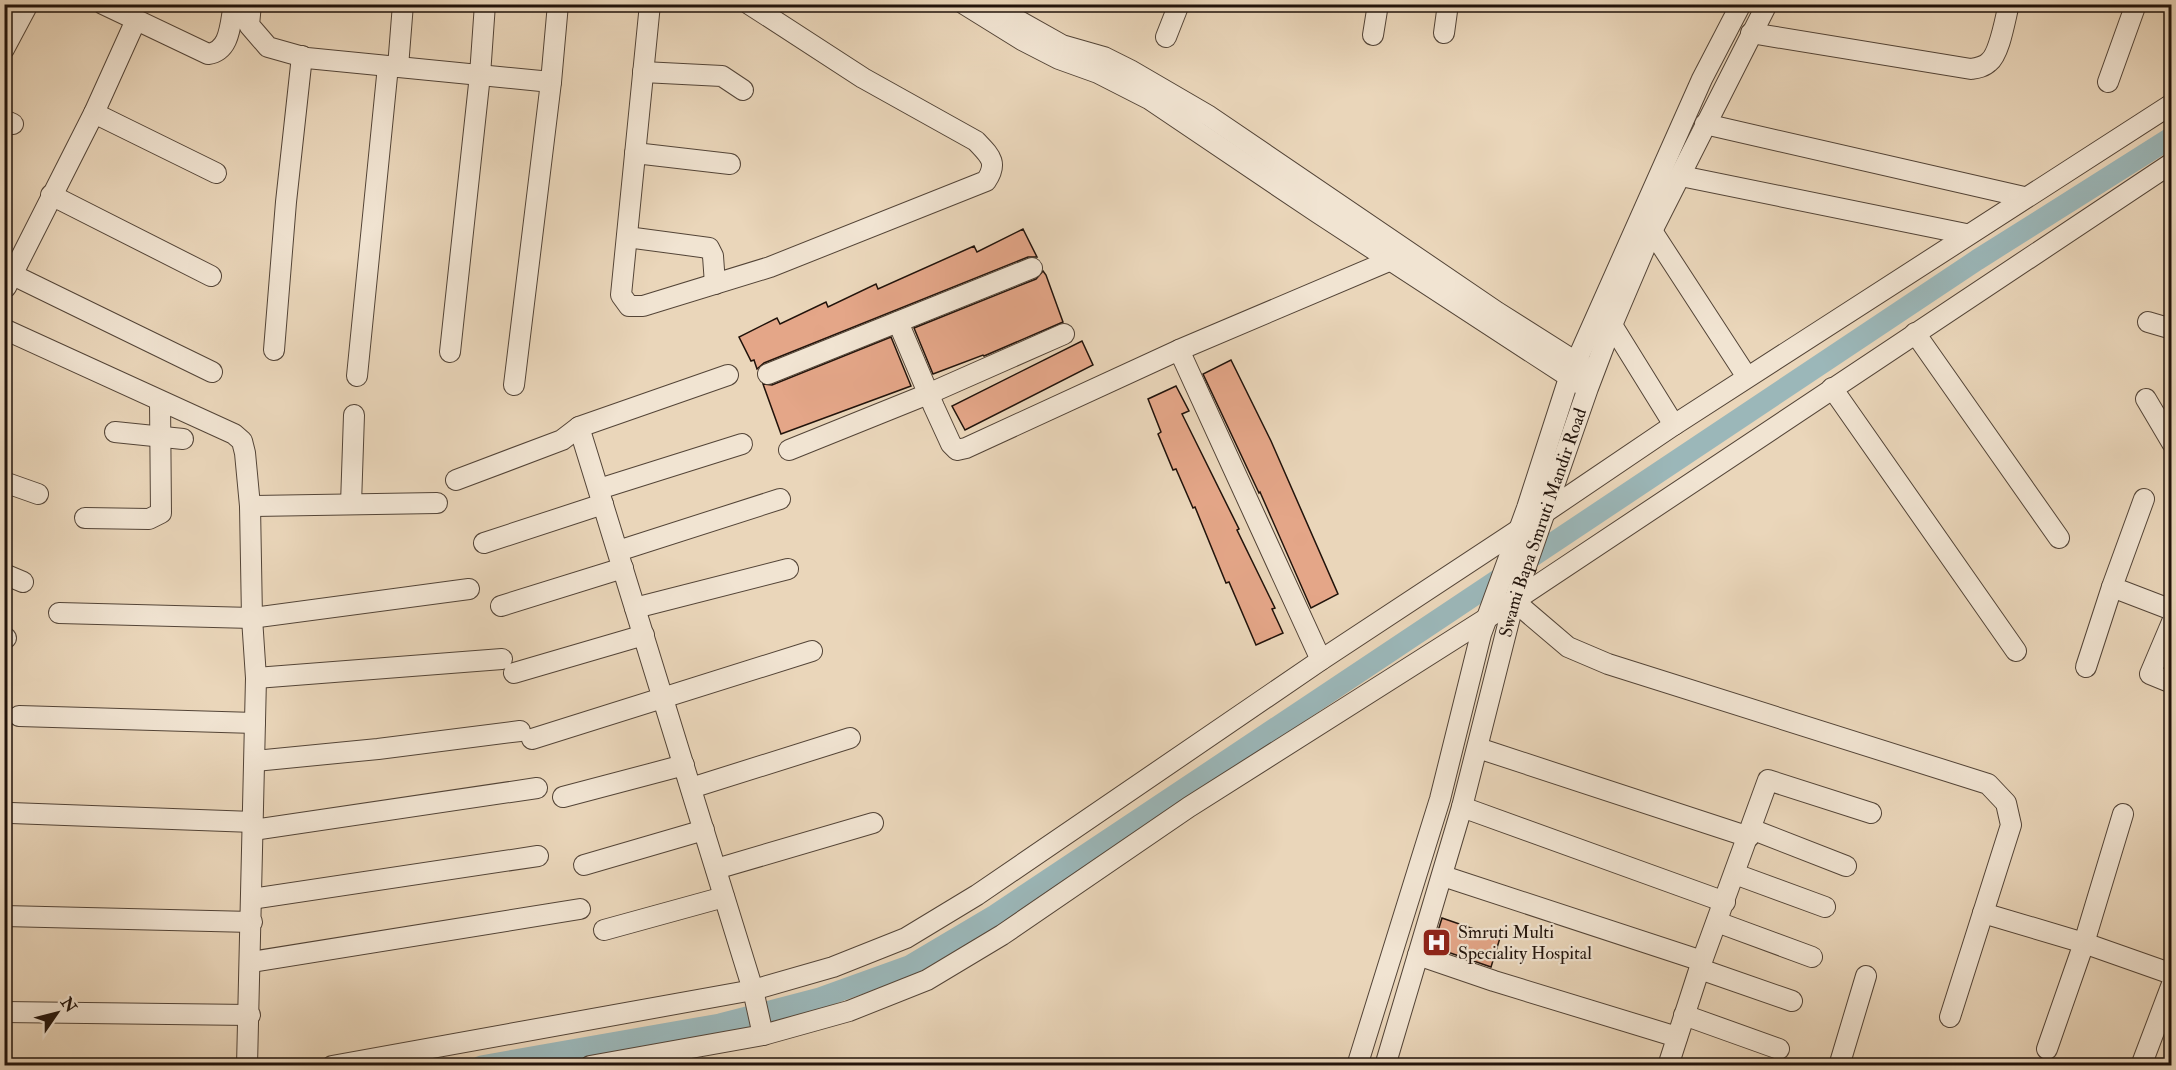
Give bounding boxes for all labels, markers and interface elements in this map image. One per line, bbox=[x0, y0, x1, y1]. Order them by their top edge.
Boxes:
street label: Swami Bapa Smruti Mandir Road bbox=[1494, 405, 1592, 640]
place label: Smruti Multi Speciality Hospital bbox=[1458, 921, 1592, 965]
hospital icon: Smruti Multi Speciality Hospital bbox=[1421, 926, 1453, 958]
north arrow bbox=[27, 983, 87, 1043]
text: N bbox=[56, 993, 81, 1017]

